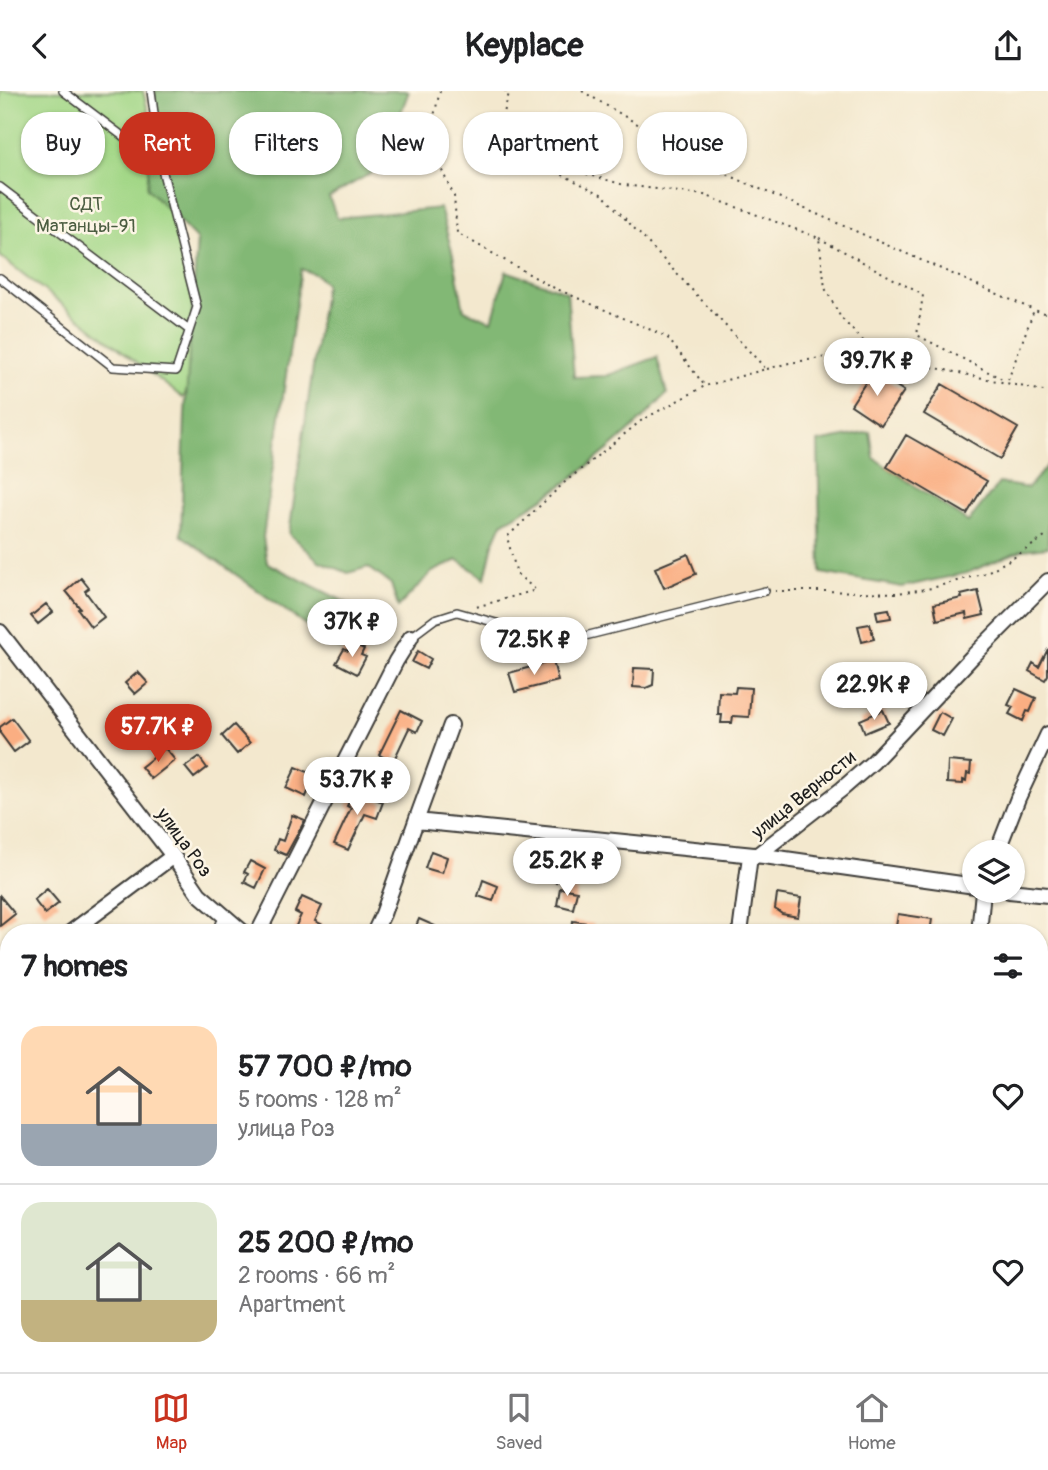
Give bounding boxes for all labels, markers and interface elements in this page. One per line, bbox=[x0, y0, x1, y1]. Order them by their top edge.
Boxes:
text: Keyplace bbox=[465, 26, 583, 66]
icon: back bbox=[21, 27, 59, 65]
icon: share bbox=[989, 27, 1027, 65]
chip: Buy bbox=[21, 112, 105, 175]
chip: Rent bbox=[119, 112, 215, 175]
chip: Filters bbox=[229, 112, 342, 175]
chip: New bbox=[356, 112, 449, 175]
chip: Apartment bbox=[463, 112, 623, 175]
chip: House bbox=[637, 112, 747, 175]
park label: СДТ Матанцы-91 bbox=[36, 192, 136, 238]
pin: 39.7K ₽ bbox=[812, 338, 942, 398]
text: 39.7K ₽ bbox=[840, 346, 914, 375]
pin: 37K ₽ bbox=[303, 599, 401, 659]
text: 37K ₽ bbox=[323, 607, 381, 636]
pin: 72.5K ₽ bbox=[469, 617, 599, 677]
text: 72.5K ₽ bbox=[496, 625, 572, 654]
pin: 22.9K ₽ bbox=[809, 663, 939, 722]
text: 22.9K ₽ bbox=[836, 670, 912, 699]
pin: 57.7K ₽ bbox=[93, 705, 223, 764]
text: 57.7K ₽ bbox=[121, 712, 195, 741]
street label: улица Верности bbox=[746, 745, 861, 845]
pin: 53.7K ₽ bbox=[292, 757, 422, 817]
text: 53.7K ₽ bbox=[319, 765, 395, 794]
street label: улица Роз bbox=[150, 802, 217, 882]
pin: 25.2K ₽ bbox=[502, 839, 632, 898]
map controls bbox=[962, 840, 1025, 903]
button: layers bbox=[962, 840, 1025, 903]
text: 25.2K ₽ bbox=[529, 846, 605, 875]
icon: filters bbox=[989, 947, 1027, 985]
text: 7 homes bbox=[21, 948, 128, 985]
text: 57 700 ₽/mo bbox=[238, 1048, 412, 1085]
icon: home bbox=[77, 1054, 161, 1138]
icon: heart bbox=[989, 1077, 1027, 1115]
text: 5 rooms · 128 m² bbox=[238, 1085, 402, 1114]
text: улица Роз bbox=[238, 1114, 335, 1143]
text: 25 200 ₽/mo bbox=[238, 1224, 413, 1261]
icon: home bbox=[77, 1230, 161, 1314]
icon: heart bbox=[989, 1253, 1027, 1291]
text: 2 rooms · 66 m² bbox=[238, 1261, 395, 1290]
text: Apartment bbox=[238, 1290, 345, 1319]
tab: Map bbox=[152, 1389, 190, 1455]
tab: Saved bbox=[495, 1389, 543, 1455]
tab: Home bbox=[848, 1389, 896, 1455]

